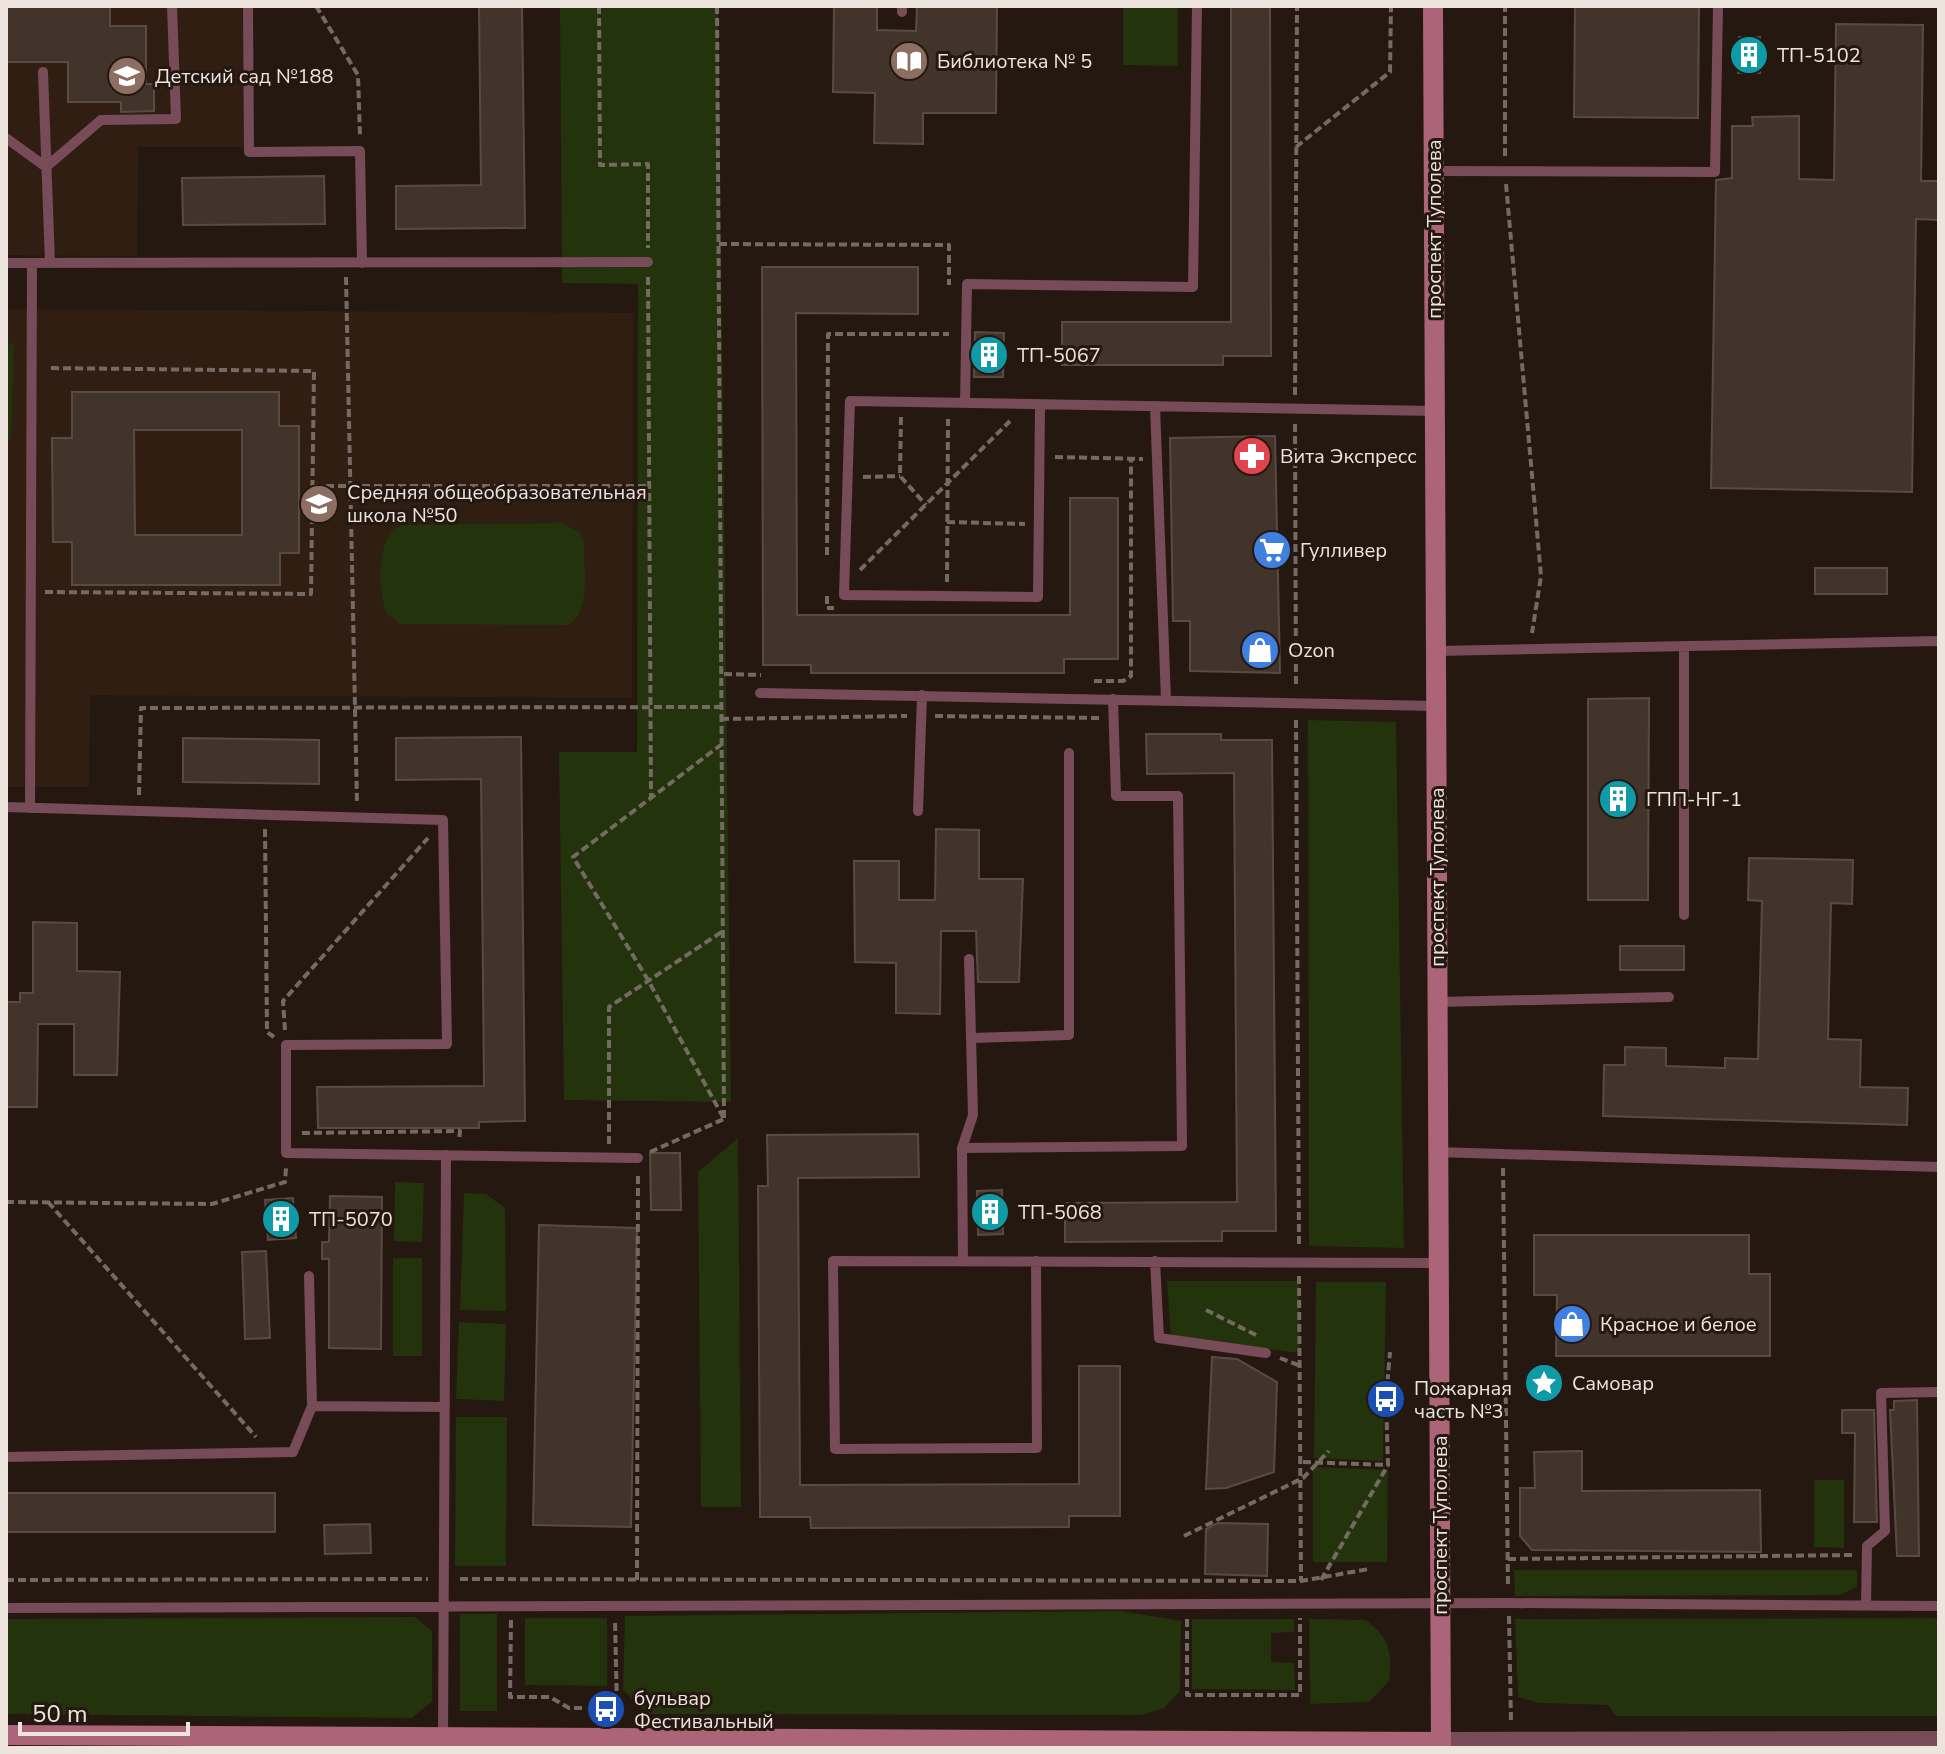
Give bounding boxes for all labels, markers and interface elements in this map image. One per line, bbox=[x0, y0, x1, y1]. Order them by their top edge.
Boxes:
building icon: ТП-5102 bbox=[1728, 34, 1770, 76]
library icon: Библиотека № 5 bbox=[888, 40, 930, 82]
place label: ТП-5102 bbox=[1777, 42, 1861, 69]
place label: Библиотека № 5 bbox=[937, 48, 1092, 75]
school or university icon: Детский сад №188 bbox=[106, 55, 148, 97]
place label: Детский сад №188 bbox=[155, 63, 334, 90]
street label: проспект Туполева bbox=[1421, 139, 1448, 319]
building icon: ТП-5067 bbox=[968, 334, 1010, 376]
place label: ТП-5067 bbox=[1017, 342, 1101, 369]
pharmacy icon: Вита Экспресс bbox=[1231, 435, 1273, 477]
place label: Вита Экспресс bbox=[1280, 443, 1417, 470]
place label: Средняя общеобразовательная школа №50 bbox=[347, 479, 647, 529]
school or university icon: Средняя общеобразовательная школа №50 bbox=[298, 483, 340, 525]
supermarket icon: Гулливер bbox=[1251, 529, 1293, 571]
place label: Гулливер bbox=[1300, 537, 1387, 564]
shop icon: Ozon bbox=[1239, 629, 1281, 671]
place label: Ozon bbox=[1288, 637, 1335, 664]
building icon: ГПП-НГ-1 bbox=[1597, 778, 1639, 820]
place label: ГПП-НГ-1 bbox=[1646, 786, 1742, 813]
street label: проспект Туполева bbox=[1424, 787, 1451, 967]
building icon: ТП-5068 bbox=[969, 1191, 1011, 1233]
building icon: ТП-5070 bbox=[260, 1198, 302, 1240]
place label: ТП-5068 bbox=[1018, 1199, 1102, 1226]
place label: ТП-5070 bbox=[309, 1206, 393, 1233]
shop icon: Красное и белое bbox=[1551, 1303, 1593, 1345]
place label: Красное и белое bbox=[1600, 1311, 1757, 1338]
place icon: Самовар bbox=[1523, 1362, 1565, 1404]
place label: Самовар bbox=[1572, 1370, 1654, 1397]
place label: Пожарная часть №3 bbox=[1414, 1375, 1512, 1425]
bus stop icon: Пожарная часть №3 bbox=[1365, 1378, 1407, 1420]
street label: проспект Туполева bbox=[1427, 1435, 1454, 1615]
place label: бульвар Фестивальный bbox=[634, 1685, 774, 1735]
scale bar bbox=[20, 1686, 188, 1736]
bus stop icon: бульвар Фестивальный bbox=[585, 1688, 627, 1730]
text: 50 m bbox=[32, 1698, 88, 1730]

